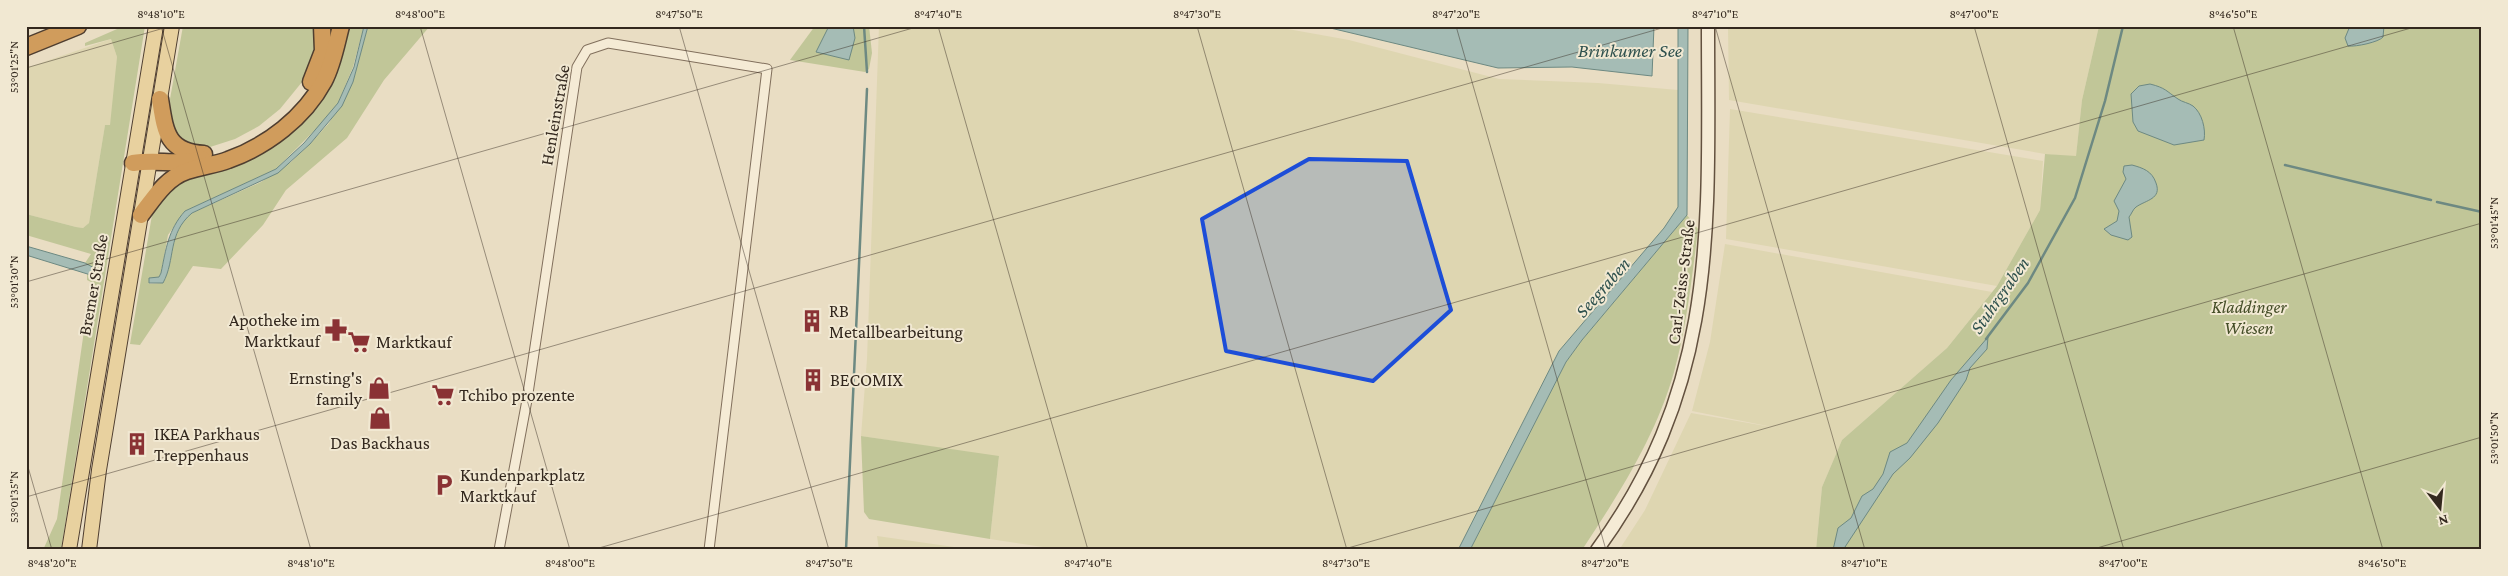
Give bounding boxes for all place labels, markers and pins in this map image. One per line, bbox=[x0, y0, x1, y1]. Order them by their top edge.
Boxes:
place label: RB Metallbearbeitung bbox=[829, 301, 963, 342]
building icon: RB Metallbearbeitung bbox=[799, 308, 825, 334]
place label: Apotheke im Marktkauf bbox=[229, 310, 322, 351]
pharmacy icon: Apotheke im Marktkauf bbox=[323, 317, 349, 343]
supermarket icon: Marktkauf bbox=[346, 329, 372, 355]
place label: Marktkauf bbox=[376, 332, 453, 352]
building icon: BECOMIX bbox=[800, 367, 826, 393]
place label: Ernsting's family bbox=[289, 368, 363, 409]
place label: BECOMIX bbox=[830, 370, 904, 390]
shop icon: Ernsting's family bbox=[366, 375, 392, 401]
supermarket icon: Tchibo prozente bbox=[430, 382, 456, 408]
place label: Tchibo prozente bbox=[459, 385, 575, 405]
shop icon: Das Backhaus bbox=[367, 405, 393, 431]
place label: IKEA Parkhaus Treppenhaus bbox=[154, 424, 260, 465]
building icon: IKEA Parkhaus Treppenhaus bbox=[124, 431, 150, 457]
place label: Das Backhaus bbox=[330, 433, 430, 453]
place label: Kundenparkplatz Marktkauf bbox=[460, 465, 585, 506]
parking icon: Kundenparkplatz Marktkauf bbox=[431, 472, 457, 498]

